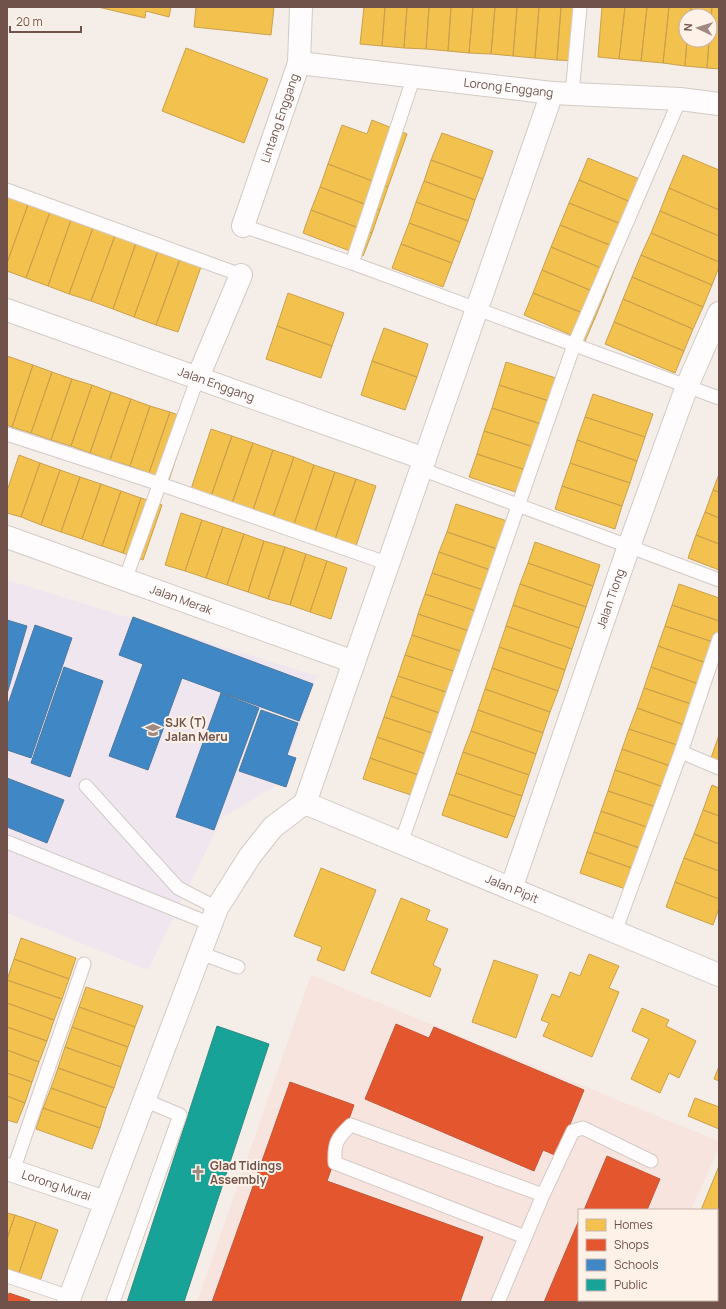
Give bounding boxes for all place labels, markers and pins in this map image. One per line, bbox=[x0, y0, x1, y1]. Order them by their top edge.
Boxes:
place label: SJK (T) Jalan Meru bbox=[165, 714, 228, 745]
school or university icon: SJK (T) Jalan Meru bbox=[144, 721, 162, 739]
place label: Glad Tidings Assembly bbox=[210, 1157, 282, 1188]
church icon: Glad Tidings Assembly bbox=[189, 1164, 207, 1182]

